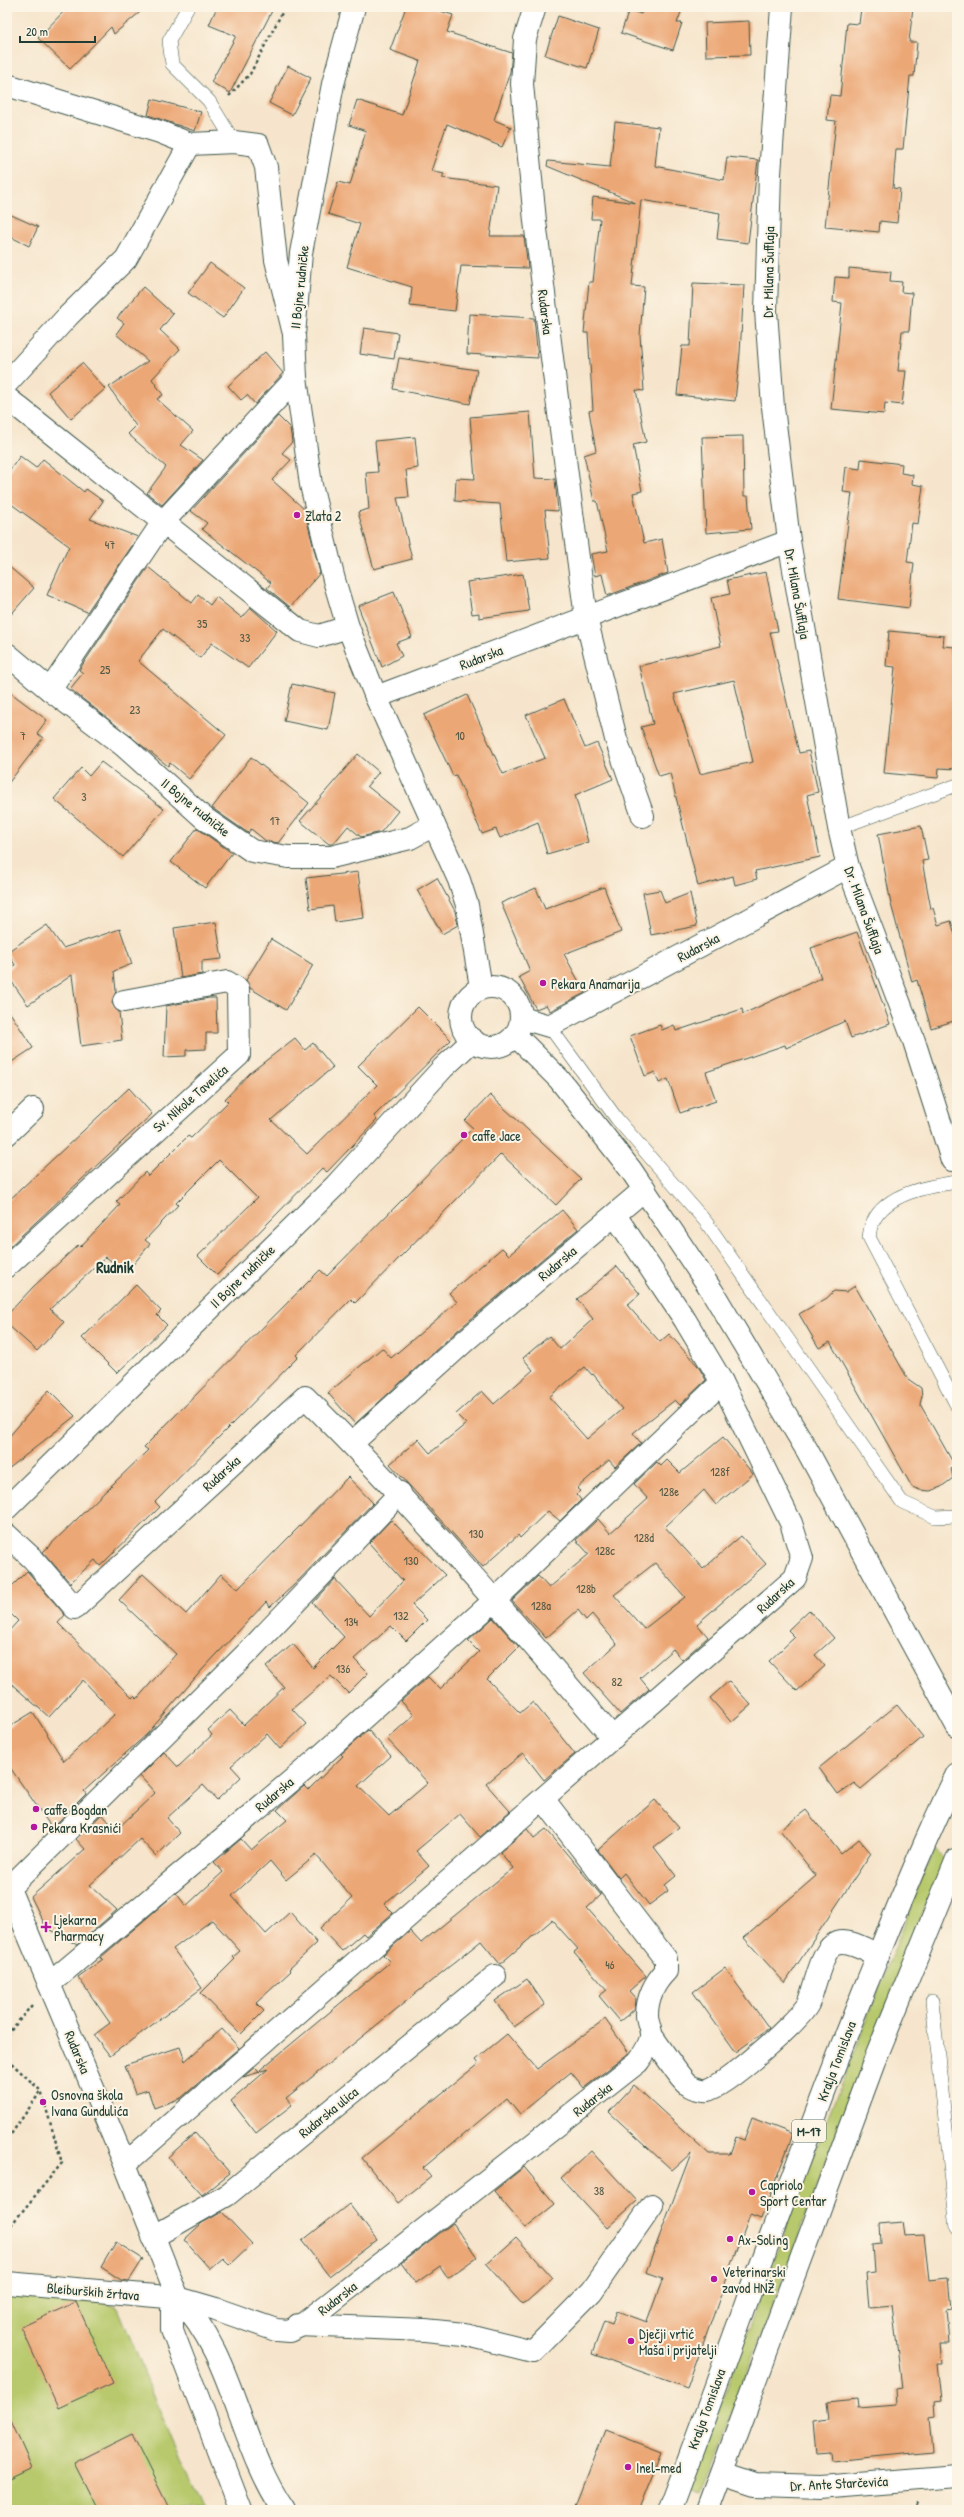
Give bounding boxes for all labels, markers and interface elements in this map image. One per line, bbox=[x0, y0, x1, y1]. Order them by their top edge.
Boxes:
scale bar bbox=[20, 18, 95, 44]
text: 20 m bbox=[26, 23, 48, 40]
street label: Dr. Milana Šufflaja bbox=[758, 226, 779, 318]
street label: II Bojne rudničke bbox=[285, 244, 314, 330]
street label: Rudarska bbox=[534, 289, 558, 336]
place label: Zlata 2 bbox=[305, 506, 342, 525]
marker: Zlata 2 bbox=[292, 510, 302, 520]
house number: 47 bbox=[105, 536, 115, 553]
street label: Dr. Milana Šufflaja bbox=[780, 547, 815, 641]
house number: 35 bbox=[197, 615, 207, 632]
house number: 33 bbox=[240, 629, 250, 646]
street label: Rudarska bbox=[457, 640, 506, 674]
house number: 25 bbox=[100, 661, 110, 678]
house number: 23 bbox=[130, 701, 141, 718]
house number: 7 bbox=[20, 727, 26, 744]
house number: 10 bbox=[455, 727, 465, 744]
street label: II Bojne rudničke bbox=[157, 773, 235, 842]
house number: 3 bbox=[81, 788, 87, 805]
house number: 17 bbox=[270, 812, 280, 829]
street label: Dr. Milana Šufflaja bbox=[840, 864, 890, 957]
street label: Rudarska bbox=[674, 928, 723, 966]
place label: Pekara Anamarija bbox=[551, 974, 640, 994]
marker: Pekara Anamarija bbox=[538, 978, 548, 988]
street label: Sv. Nikole Tavelića bbox=[148, 1060, 232, 1136]
place label: caffe Jace bbox=[472, 1126, 521, 1145]
marker: caffe Jace bbox=[459, 1130, 469, 1140]
street label: II Bojne rudničke bbox=[205, 1240, 280, 1313]
street label: Rudarska bbox=[534, 1241, 581, 1285]
district label: Rudnik bbox=[96, 1256, 134, 1278]
street label: Rudarska bbox=[198, 1451, 244, 1495]
house number: 128f bbox=[710, 1463, 730, 1480]
house number: 128e bbox=[659, 1483, 679, 1500]
house number: 130 bbox=[468, 1525, 484, 1542]
house number: 128d bbox=[634, 1529, 654, 1546]
house number: 128c bbox=[595, 1542, 615, 1559]
house number: 130 bbox=[403, 1552, 419, 1569]
street label: Rudarska bbox=[752, 1572, 798, 1617]
house number: 128b bbox=[576, 1580, 596, 1597]
house number: 128a bbox=[531, 1597, 551, 1614]
house number: 132 bbox=[393, 1607, 409, 1624]
house number: 134 bbox=[344, 1613, 359, 1630]
house number: 136 bbox=[336, 1660, 350, 1677]
house number: 82 bbox=[612, 1673, 623, 1690]
street label: Rudarska bbox=[251, 1772, 298, 1816]
place label: caffe Bogdan bbox=[44, 1800, 107, 1820]
marker: caffe Bogdan bbox=[31, 1804, 41, 1814]
place label: Pekara Krasnići bbox=[42, 1818, 121, 1837]
marker: Pekara Krasnići bbox=[29, 1822, 39, 1832]
place label: Ljekarna Pharmacy bbox=[54, 1910, 104, 1946]
marker: Ljekarna Pharmacy bbox=[41, 1922, 51, 1932]
house number: 46 bbox=[605, 1956, 615, 1973]
street label: Kralja Tomislava bbox=[812, 2018, 861, 2104]
street label: Rudarska bbox=[60, 2028, 96, 2077]
street label: Rudarska bbox=[568, 2077, 616, 2120]
street label: Rudarska ulica bbox=[294, 2082, 362, 2142]
place label: Osnovna škola Ivana Gundulića bbox=[51, 2085, 128, 2120]
marker: Osnovna škola Ivana Gundulića bbox=[38, 2097, 48, 2107]
road number: M-17 bbox=[792, 2120, 826, 2142]
place label: Capriolo Sport Centar bbox=[760, 2175, 827, 2211]
house number: 38 bbox=[594, 2182, 604, 2199]
marker: Capriolo Sport Centar bbox=[747, 2187, 757, 2197]
place label: Ax-Soling bbox=[738, 2230, 788, 2250]
marker: Ax-Soling bbox=[725, 2234, 735, 2244]
place label: Veterinarski zavod HNŽ bbox=[722, 2262, 786, 2297]
marker: Veterinarski zavod HNŽ bbox=[709, 2274, 719, 2284]
street label: Rudarska bbox=[313, 2276, 361, 2319]
street label: Bleiburških žrtava bbox=[46, 2278, 140, 2305]
place label: Dječji vrtić Maša i prijatelji bbox=[639, 2324, 717, 2360]
marker: Dječji vrtić Maša i prijatelji bbox=[626, 2336, 636, 2346]
street label: Kralja Tomislava bbox=[683, 2366, 730, 2452]
place label: Inel-med bbox=[636, 2458, 682, 2477]
marker: Inel-med bbox=[623, 2462, 633, 2472]
street label: Dr. Ante Starčevića bbox=[790, 2471, 889, 2495]

